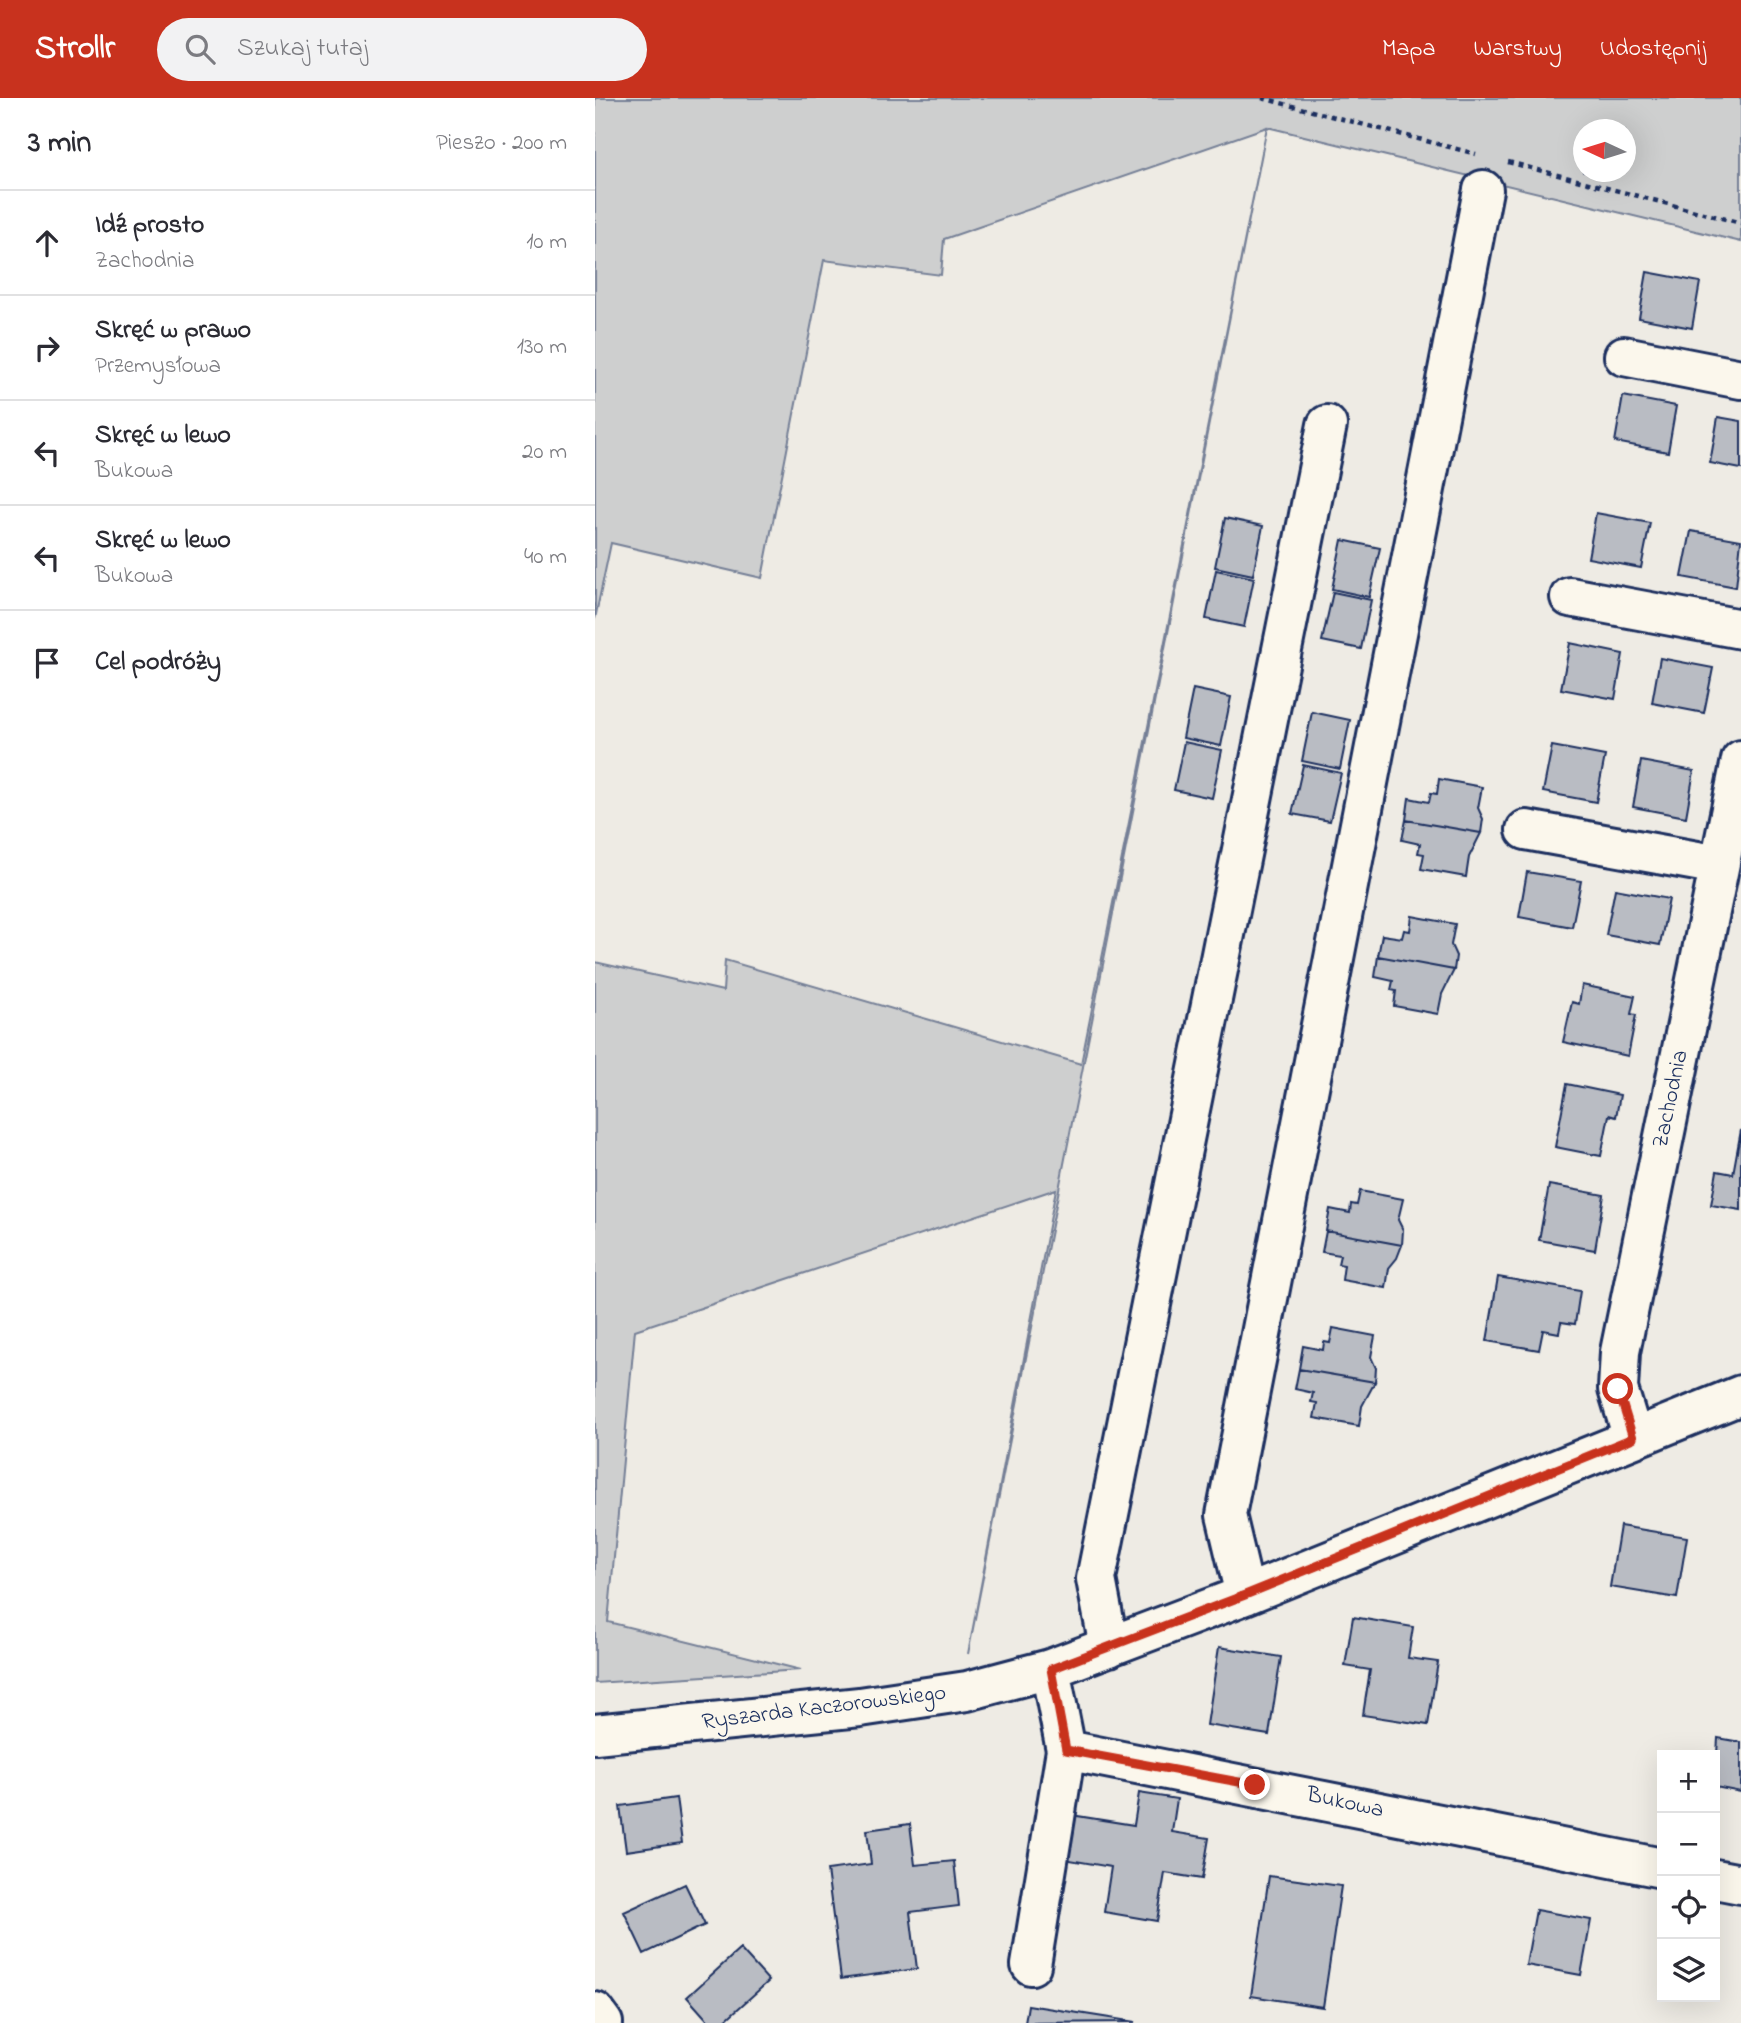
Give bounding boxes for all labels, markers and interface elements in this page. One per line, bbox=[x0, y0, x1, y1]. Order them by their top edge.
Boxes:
search box bbox=[157, 18, 647, 81]
text: Strollr bbox=[35, 25, 115, 73]
icon: search bbox=[181, 30, 219, 68]
text: Szukaj tutaj bbox=[237, 30, 368, 68]
text: Mapa bbox=[1382, 32, 1435, 67]
text: Warstwy bbox=[1473, 32, 1562, 67]
text: Udostępnij bbox=[1600, 32, 1706, 67]
north arrow bbox=[1573, 119, 1636, 182]
text: 3 min bbox=[28, 122, 91, 166]
text: Pieszo · 200 m bbox=[436, 127, 567, 160]
text: Idź prosto bbox=[95, 207, 204, 245]
icon: ahead bbox=[28, 224, 66, 262]
text: 10 m bbox=[526, 226, 567, 259]
text: Zachodnia bbox=[95, 245, 194, 278]
text: Skręć w prawo bbox=[95, 312, 251, 350]
icon: right bbox=[28, 329, 66, 367]
text: 130 m bbox=[517, 331, 567, 364]
text: Przemysłowa bbox=[95, 350, 221, 383]
text: Skręć w lewo bbox=[95, 417, 231, 455]
icon: left bbox=[28, 434, 66, 472]
text: 20 m bbox=[522, 436, 567, 469]
text: Bukowa bbox=[95, 455, 173, 488]
text: Skręć w lewo bbox=[95, 522, 231, 560]
icon: left bbox=[28, 539, 66, 577]
text: 40 m bbox=[524, 541, 567, 574]
text: Bukowa bbox=[95, 560, 173, 593]
icon: arrive bbox=[28, 644, 66, 682]
text: Cel podróży bbox=[95, 644, 221, 682]
street label: Zachodnia bbox=[1645, 1047, 1697, 1151]
route start bbox=[1602, 1373, 1633, 1404]
street label: Ryszarda Kaczorowskiego bbox=[700, 1677, 948, 1741]
map controls bbox=[1657, 1750, 1720, 2002]
button: + bbox=[1657, 1750, 1720, 1813]
route end bbox=[1239, 1769, 1270, 1800]
street label: Bukowa bbox=[1302, 1779, 1387, 1827]
button: − bbox=[1657, 1813, 1720, 1876]
button: locate bbox=[1657, 1876, 1720, 1939]
button: layers bbox=[1657, 1939, 1720, 2002]

